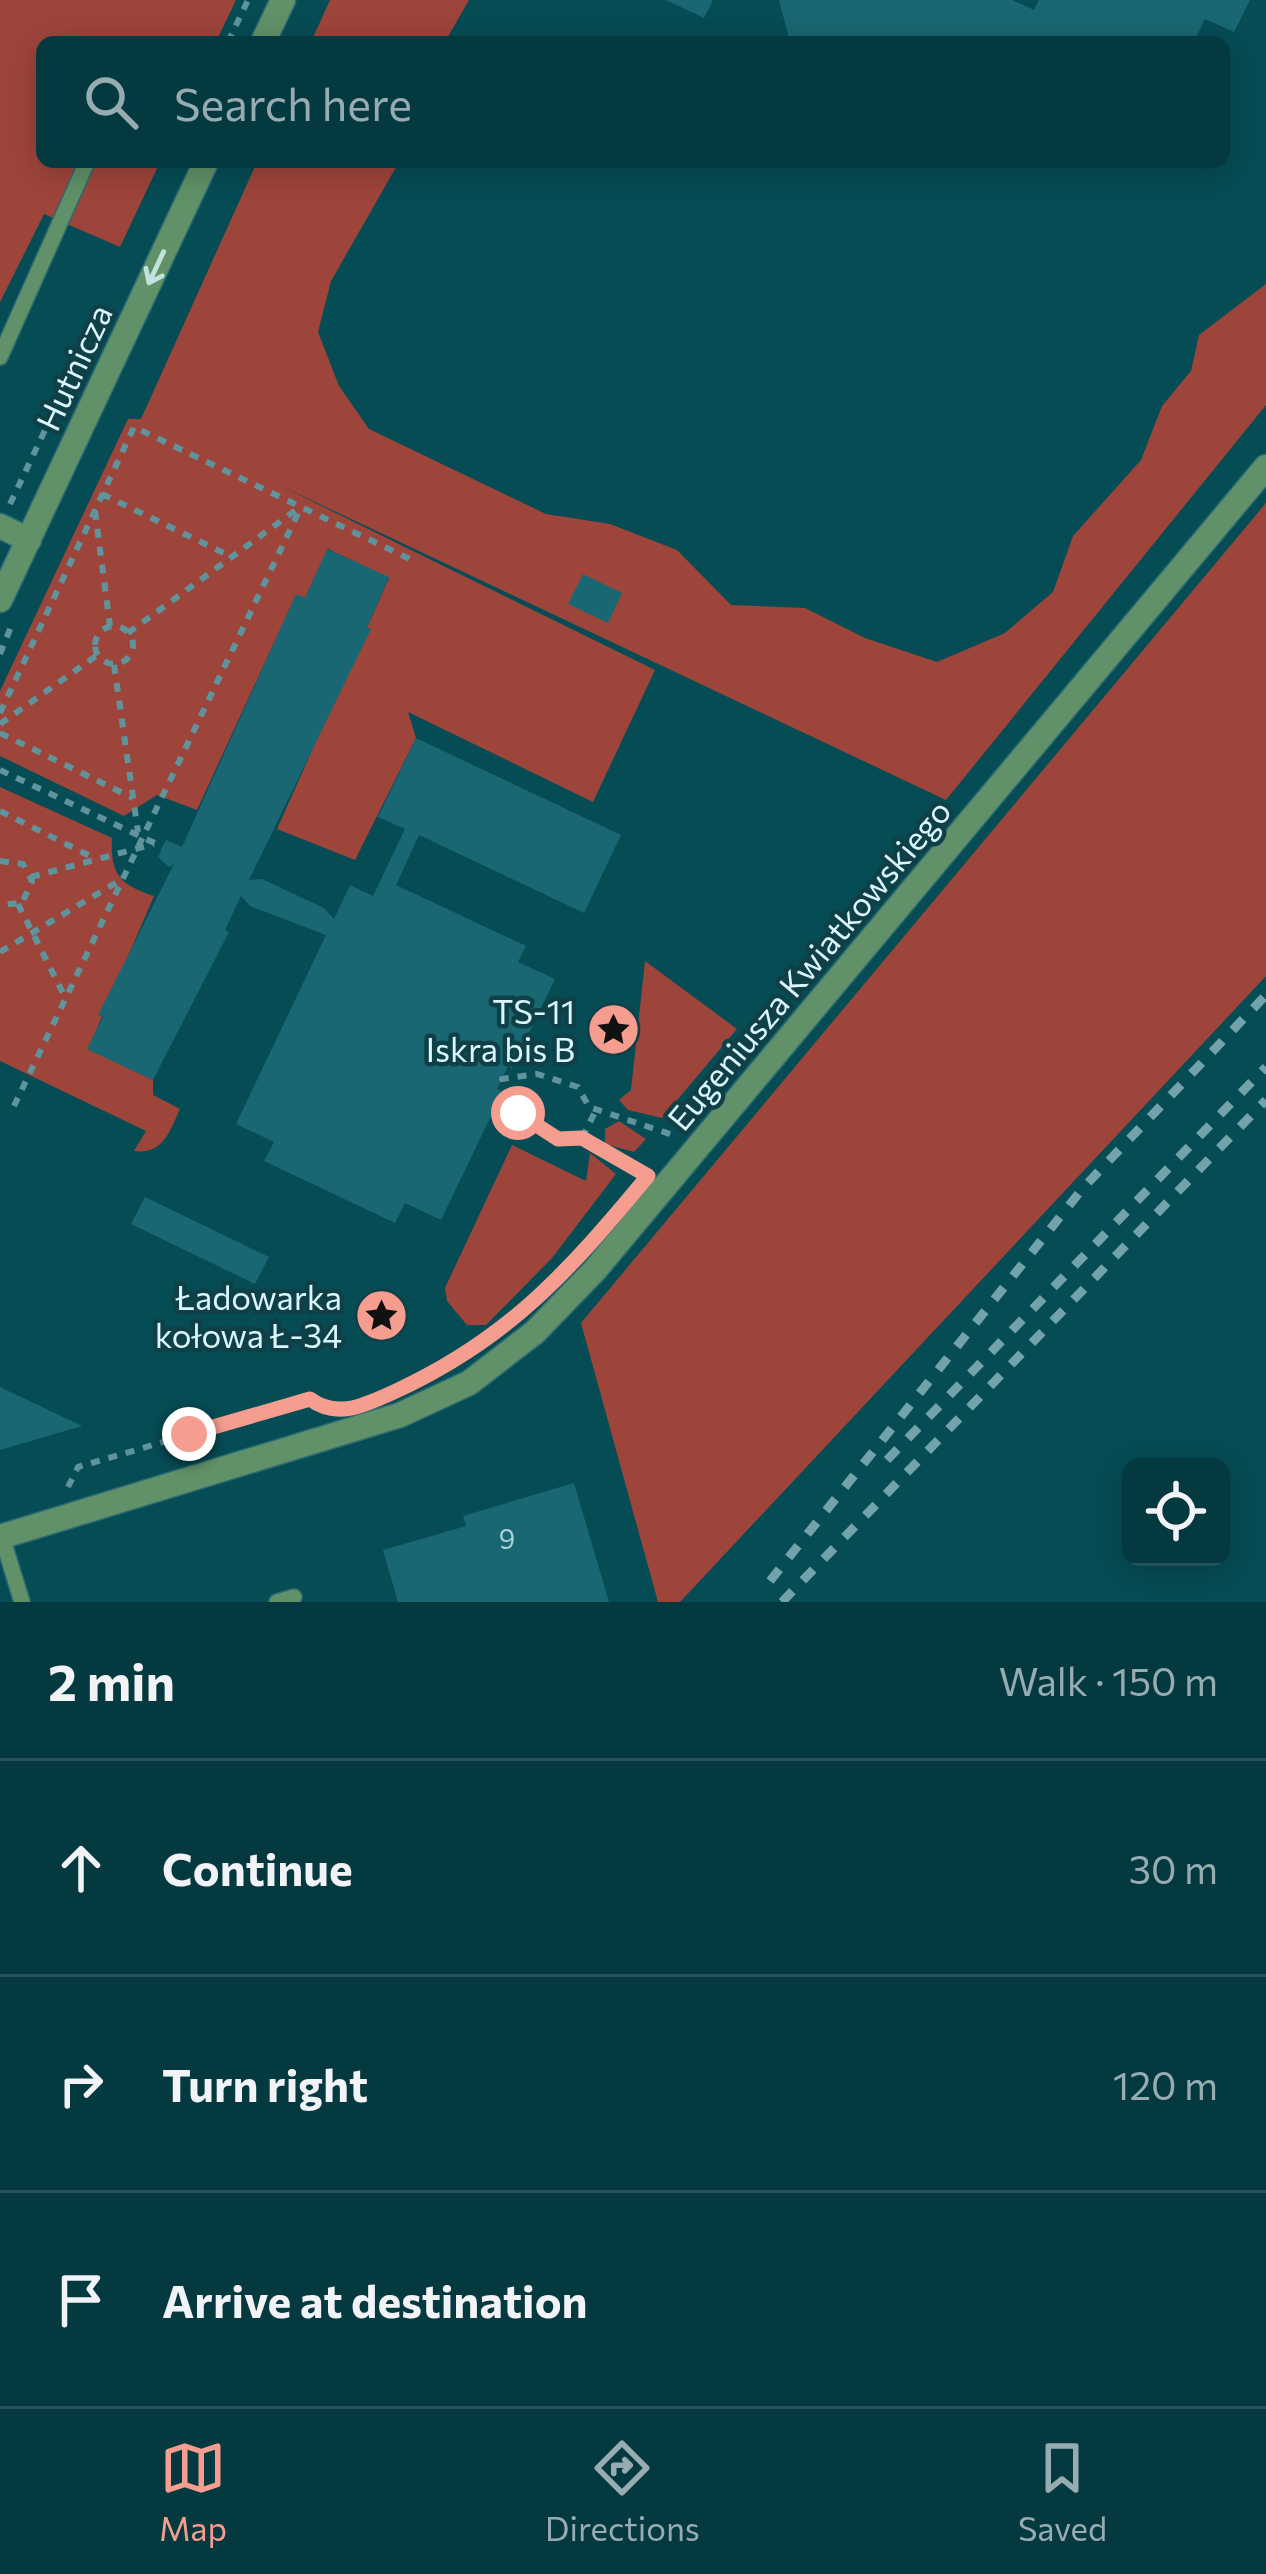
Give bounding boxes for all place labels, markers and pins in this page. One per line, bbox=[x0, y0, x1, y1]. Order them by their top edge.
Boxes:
place label: TS-11 Iskra bis B bbox=[426, 990, 575, 1069]
place icon: TS-11 Iskra bis B bbox=[586, 1001, 642, 1057]
place label: Ładowarka kołowa Ł-34 bbox=[155, 1276, 342, 1355]
place icon: Ładowarka kołowa Ł-34 bbox=[353, 1287, 409, 1343]

